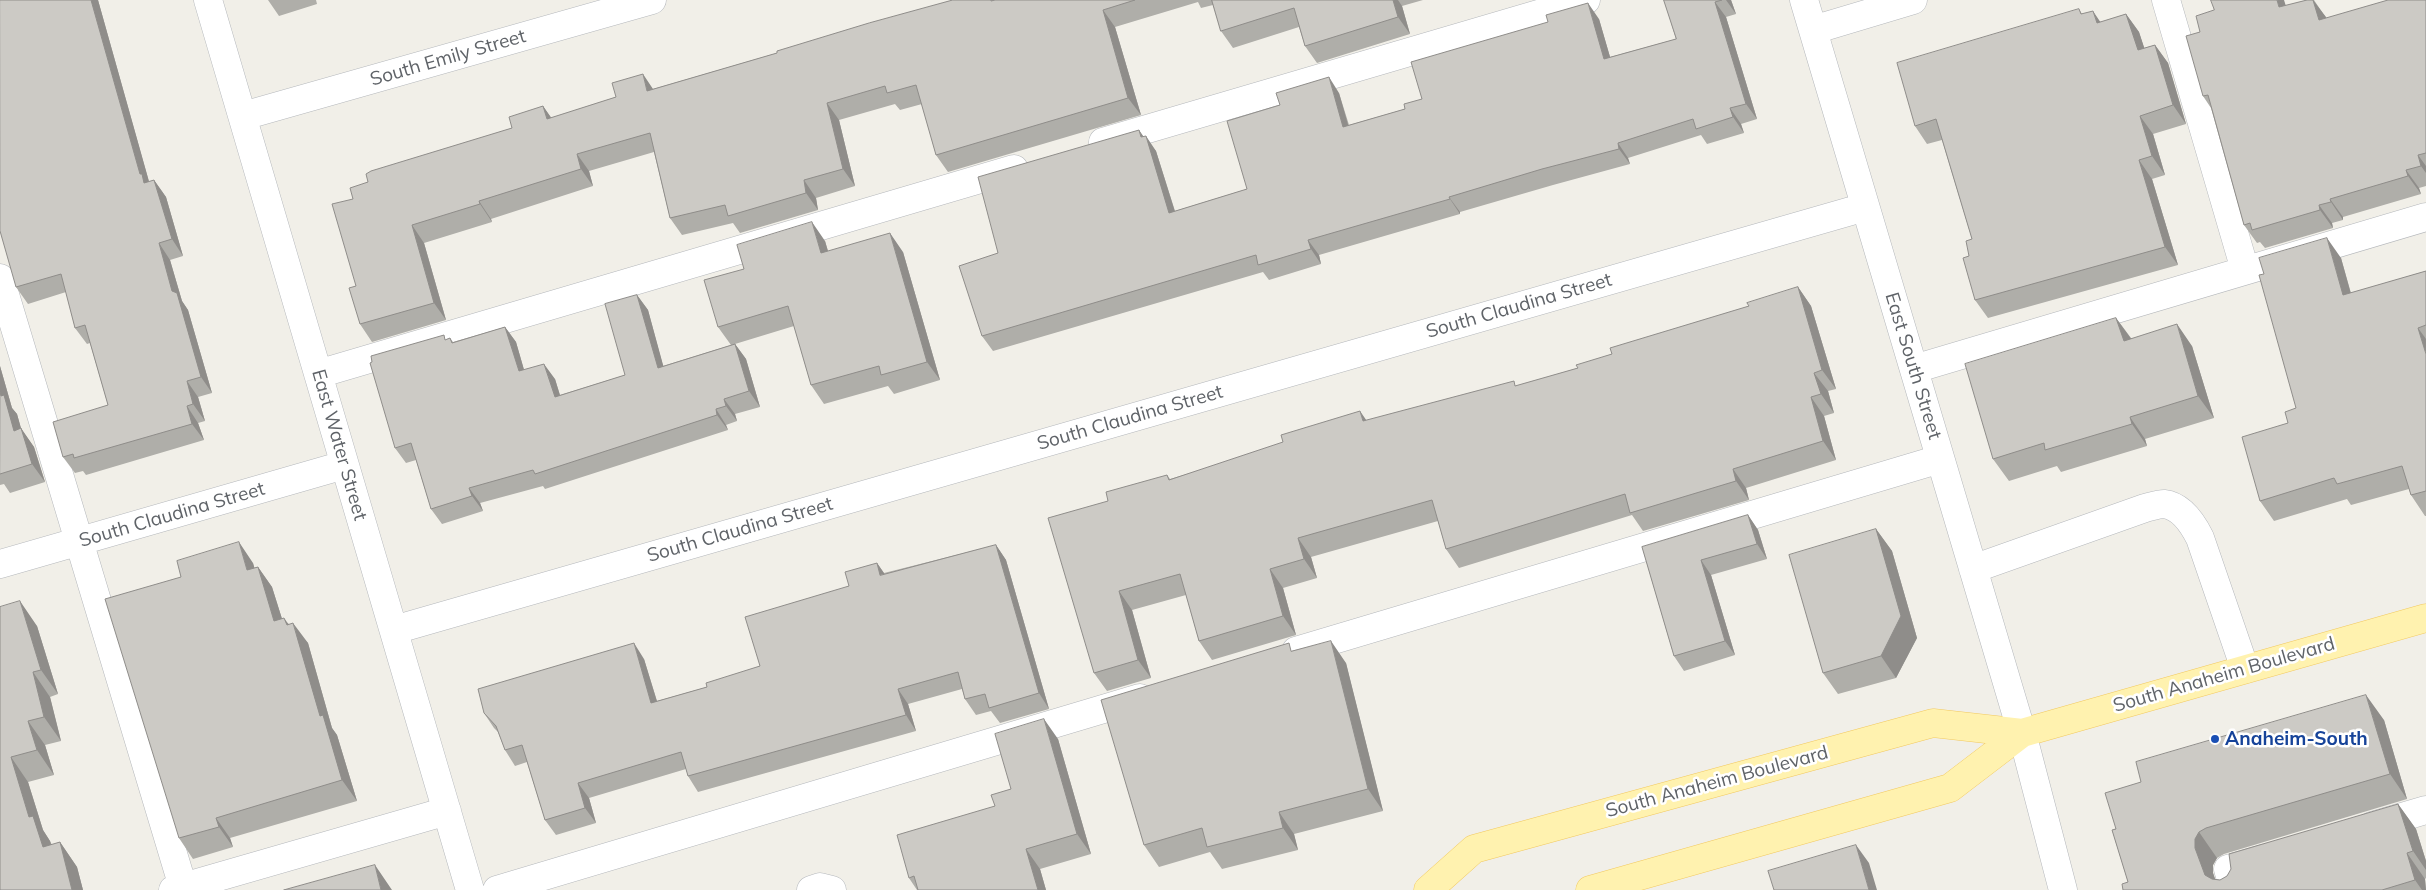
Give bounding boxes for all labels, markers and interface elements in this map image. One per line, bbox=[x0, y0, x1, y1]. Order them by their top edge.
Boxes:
street label: South Emily Street bbox=[368, 25, 528, 91]
street label: South Claudina Street bbox=[1423, 269, 1615, 343]
street label: East South Street bbox=[1880, 290, 1946, 442]
street label: East Water Street bbox=[307, 367, 371, 523]
street label: South Claudina Street bbox=[1034, 381, 1226, 455]
street label: South Claudina Street bbox=[76, 478, 268, 552]
street label: South Claudina Street bbox=[644, 493, 836, 567]
street label: South Anaheim Boulevard bbox=[2111, 632, 2337, 718]
place label: Anaheim-South bbox=[2225, 728, 2368, 750]
marker: Anaheim-South bbox=[2209, 733, 2221, 745]
street label: South Anaheim Boulevard bbox=[1603, 741, 1831, 823]

